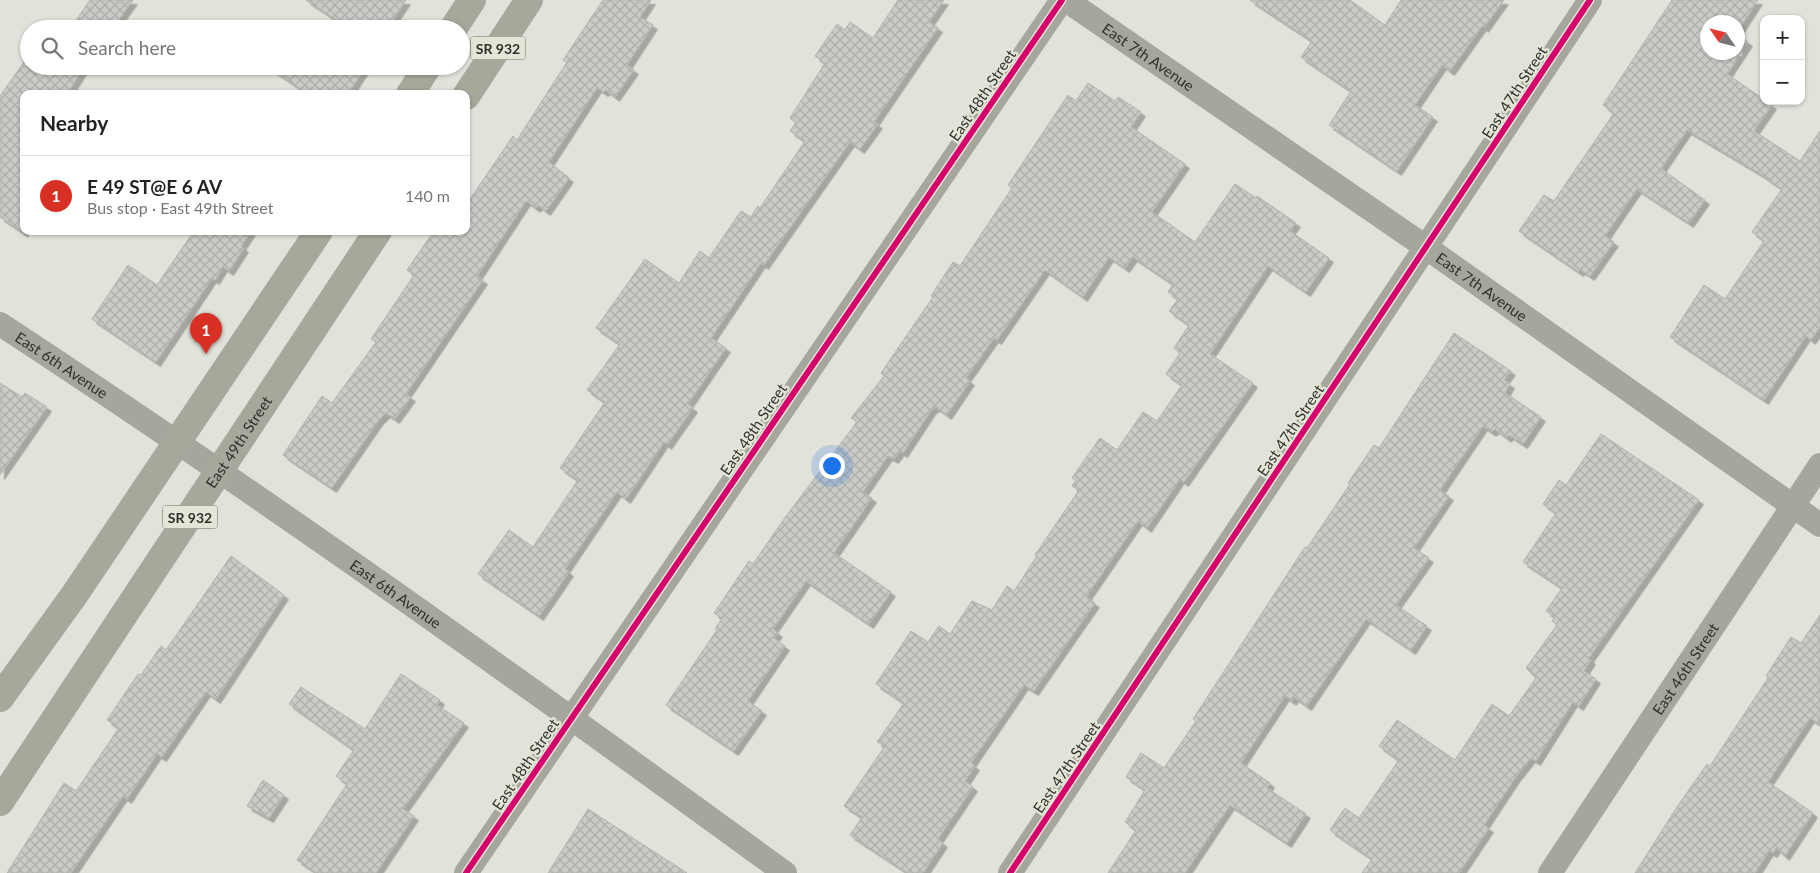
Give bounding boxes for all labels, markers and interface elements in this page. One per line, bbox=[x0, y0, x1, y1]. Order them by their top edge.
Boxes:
north arrow bbox=[1700, 15, 1745, 60]
map controls bbox=[1760, 15, 1805, 105]
button: + bbox=[1760, 15, 1805, 60]
street label: East 7th Avenue bbox=[1099, 19, 1198, 94]
search box bbox=[20, 20, 470, 75]
icon: search bbox=[38, 34, 66, 62]
text: Search here bbox=[78, 36, 176, 59]
road number: SR 932 bbox=[470, 36, 526, 59]
street label: East 47th Street bbox=[1478, 42, 1551, 141]
street label: East 48th Street bbox=[945, 45, 1020, 144]
button: − bbox=[1760, 60, 1805, 105]
text: Nearby bbox=[40, 110, 108, 135]
text: E 49 ST@E 6 AV bbox=[87, 175, 222, 198]
text: 1 bbox=[51, 186, 61, 205]
text: 140 m bbox=[405, 186, 450, 205]
text: Bus stop · East 49th Street bbox=[87, 198, 273, 217]
street label: East 7th Avenue bbox=[1433, 248, 1531, 325]
pin: 1 bbox=[190, 313, 222, 354]
street label: East 6th Avenue bbox=[12, 328, 111, 402]
street label: East 48th Street bbox=[716, 379, 791, 478]
street label: East 47th Street bbox=[1253, 380, 1328, 479]
street label: East 49th Street bbox=[202, 392, 276, 491]
your location bbox=[819, 453, 845, 479]
road number: SR 932 bbox=[162, 506, 218, 528]
street label: East 6th Avenue bbox=[347, 555, 445, 632]
street label: East 46th Street bbox=[1648, 619, 1722, 718]
street label: East 48th Street bbox=[488, 714, 563, 813]
street label: East 47th Street bbox=[1029, 717, 1104, 816]

